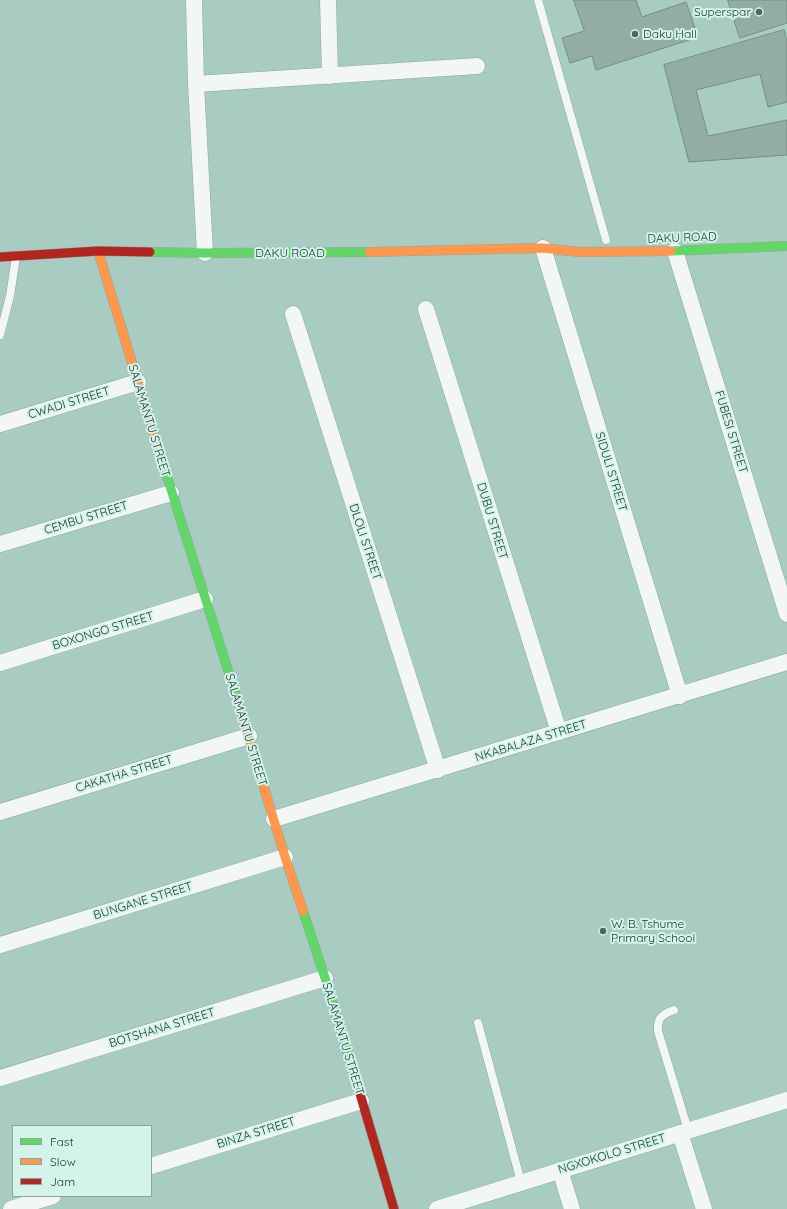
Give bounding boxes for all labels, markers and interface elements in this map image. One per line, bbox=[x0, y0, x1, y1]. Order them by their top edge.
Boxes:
place label: Superspar bbox=[694, 5, 751, 19]
marker: Superspar bbox=[754, 7, 764, 17]
place label: Daku Hall bbox=[643, 27, 697, 41]
marker: Daku Hall bbox=[630, 29, 640, 39]
street label: DAKU ROAD bbox=[647, 230, 717, 246]
street label: DAKU ROAD bbox=[255, 246, 325, 260]
street label: SALAMANTU STREET bbox=[125, 363, 173, 479]
street label: CWADI STREET bbox=[26, 384, 112, 422]
street label: FUBESI STREET bbox=[712, 389, 750, 475]
street label: SIDULI STREET bbox=[592, 430, 630, 514]
street label: DUBU STREET bbox=[473, 481, 511, 561]
street label: CEMBU STREET bbox=[42, 498, 130, 538]
street label: DLOLI STREET bbox=[346, 502, 384, 582]
street label: BOXONGO STREET bbox=[51, 609, 155, 653]
street label: SALAMANTU STREET bbox=[222, 672, 270, 788]
street label: NKABALAZA STREET bbox=[473, 717, 589, 765]
street label: CAKATHA STREET bbox=[74, 752, 174, 796]
street label: BUNGANE STREET bbox=[92, 879, 194, 923]
place label: W. B. Tshume Primary School bbox=[611, 917, 695, 945]
marker: W. B. Tshume Primary School bbox=[598, 926, 608, 936]
street label: SALAMANTU STREET bbox=[319, 981, 367, 1097]
street label: BOTSHANA STREET bbox=[107, 1005, 217, 1051]
street label: BINZA STREET bbox=[215, 1114, 297, 1152]
legend bbox=[12, 1125, 152, 1197]
street label: NGXOKOLO STREET bbox=[556, 1131, 668, 1177]
text: Fast bbox=[50, 1134, 74, 1149]
text: Slow bbox=[50, 1154, 76, 1169]
text: Jam bbox=[50, 1174, 75, 1189]

